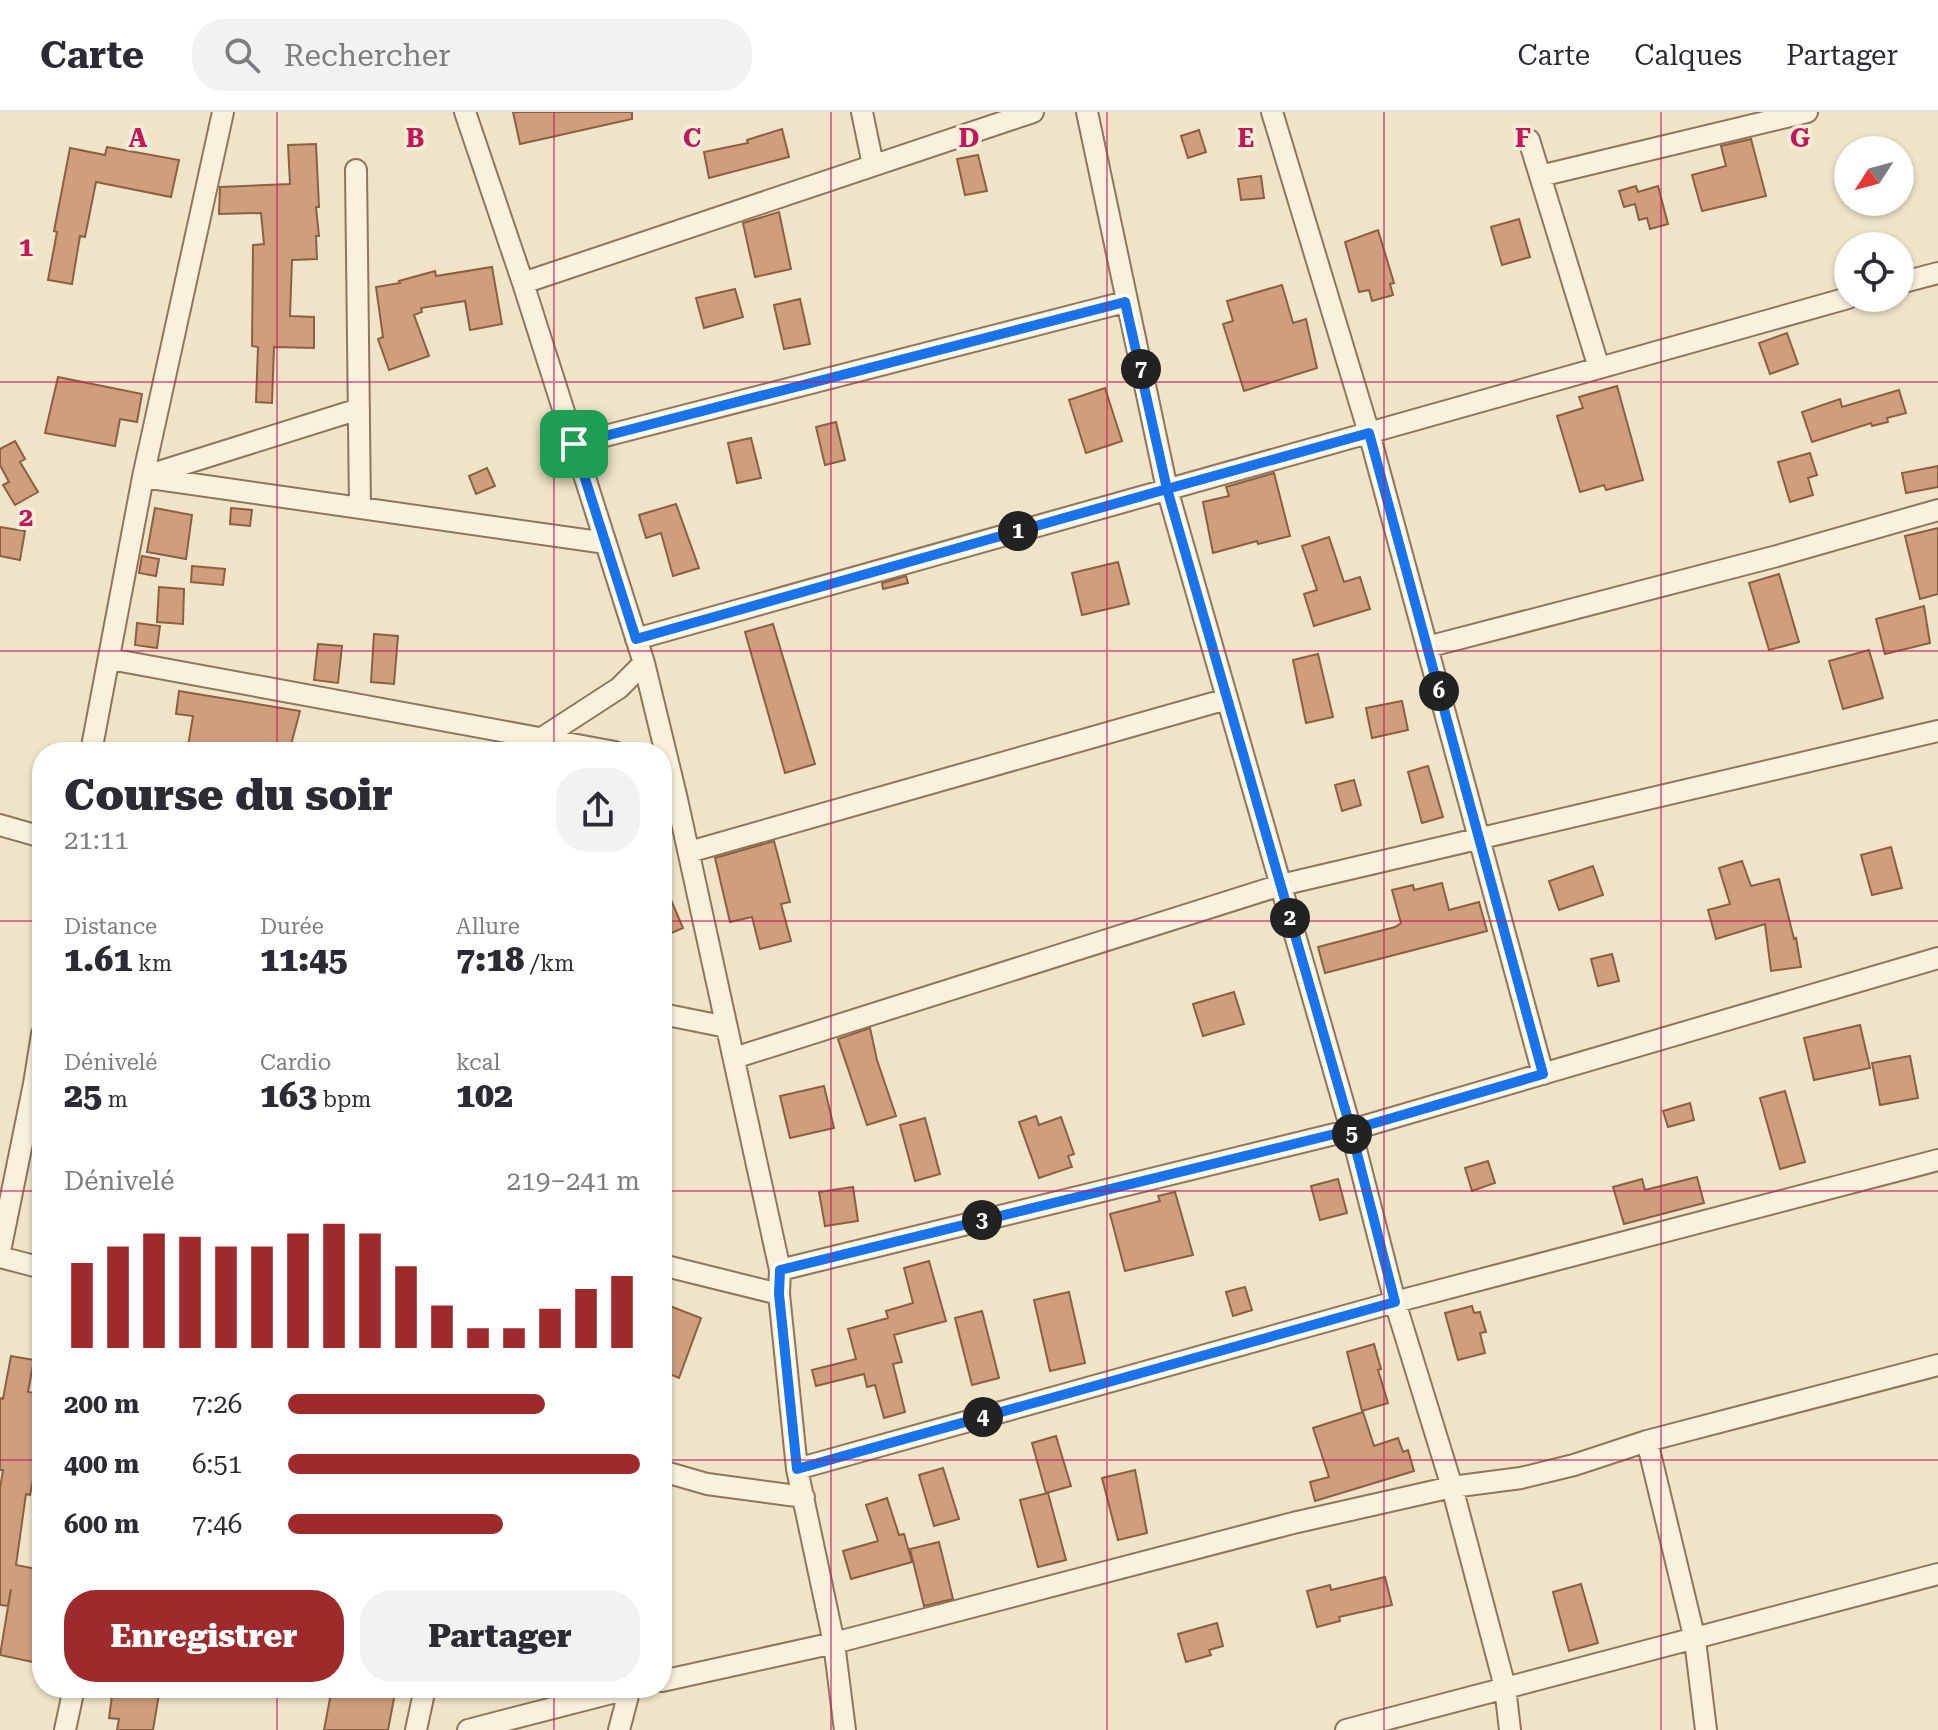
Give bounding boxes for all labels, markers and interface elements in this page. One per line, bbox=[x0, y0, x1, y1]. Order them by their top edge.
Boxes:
search box bbox=[192, 19, 752, 91]
text: Carte bbox=[40, 33, 144, 77]
icon: search bbox=[220, 33, 264, 77]
text: Rechercher bbox=[284, 38, 451, 73]
text: Carte bbox=[1518, 39, 1590, 72]
text: Calques bbox=[1634, 39, 1742, 72]
text: Partager bbox=[1786, 39, 1898, 72]
text: A bbox=[129, 123, 148, 153]
text: B bbox=[406, 123, 424, 153]
text: C bbox=[683, 123, 701, 153]
text: D bbox=[959, 123, 979, 153]
text: E bbox=[1238, 123, 1254, 153]
text: F bbox=[1515, 123, 1531, 153]
text: G bbox=[1790, 123, 1810, 153]
north arrow bbox=[1834, 136, 1914, 216]
map controls bbox=[1834, 136, 1914, 312]
text: 1 bbox=[19, 232, 33, 262]
button: locate bbox=[1834, 232, 1914, 312]
pin: 7 bbox=[1121, 349, 1161, 389]
text: 7 bbox=[1135, 356, 1147, 381]
pin bbox=[540, 410, 608, 478]
icon: arrive bbox=[552, 422, 596, 466]
text: 2 bbox=[19, 502, 33, 532]
pin: 1 bbox=[998, 511, 1038, 551]
text: 1 bbox=[1012, 518, 1024, 543]
pin: 6 bbox=[1419, 671, 1459, 711]
text: 6 bbox=[1433, 678, 1445, 703]
button: share bbox=[556, 768, 640, 852]
text: Course du soir bbox=[64, 769, 393, 821]
text: 21:11 bbox=[64, 825, 129, 855]
pin: 2 bbox=[1270, 898, 1310, 938]
text: 2 bbox=[1284, 905, 1296, 930]
text: Distance bbox=[64, 914, 157, 939]
text: Durée bbox=[260, 914, 324, 939]
text: Allure bbox=[456, 914, 520, 939]
text: 1.61 bbox=[64, 939, 132, 979]
text: 11:45 bbox=[260, 939, 347, 979]
text: 7:18 bbox=[456, 939, 524, 979]
text: km bbox=[132, 951, 172, 976]
text: /km bbox=[524, 951, 574, 976]
text: Dénivelé bbox=[64, 1050, 157, 1075]
text: Cardio bbox=[260, 1050, 331, 1075]
text: kcal bbox=[456, 1050, 500, 1075]
text: 25 bbox=[64, 1075, 102, 1115]
text: 163 bbox=[260, 1075, 317, 1115]
text: 102 bbox=[456, 1075, 513, 1115]
text: m bbox=[102, 1087, 128, 1112]
text: bpm bbox=[317, 1087, 371, 1112]
pin: 5 bbox=[1332, 1114, 1372, 1154]
text: 5 bbox=[1346, 1121, 1358, 1146]
text: Dénivelé bbox=[64, 1166, 174, 1196]
text: 219–241 m bbox=[507, 1166, 640, 1196]
pin: 3 bbox=[962, 1200, 1002, 1240]
text: 3 bbox=[976, 1207, 988, 1232]
text: 200 m bbox=[64, 1389, 139, 1419]
text: 7:26 bbox=[192, 1389, 242, 1419]
pin: 4 bbox=[963, 1397, 1003, 1437]
text: 4 bbox=[977, 1404, 989, 1429]
text: 400 m bbox=[64, 1449, 139, 1479]
text: 6:51 bbox=[192, 1449, 242, 1479]
text: 600 m bbox=[64, 1509, 139, 1539]
text: 7:46 bbox=[192, 1509, 242, 1539]
button: Enregistrer bbox=[64, 1590, 344, 1682]
button: Partager bbox=[360, 1590, 640, 1682]

